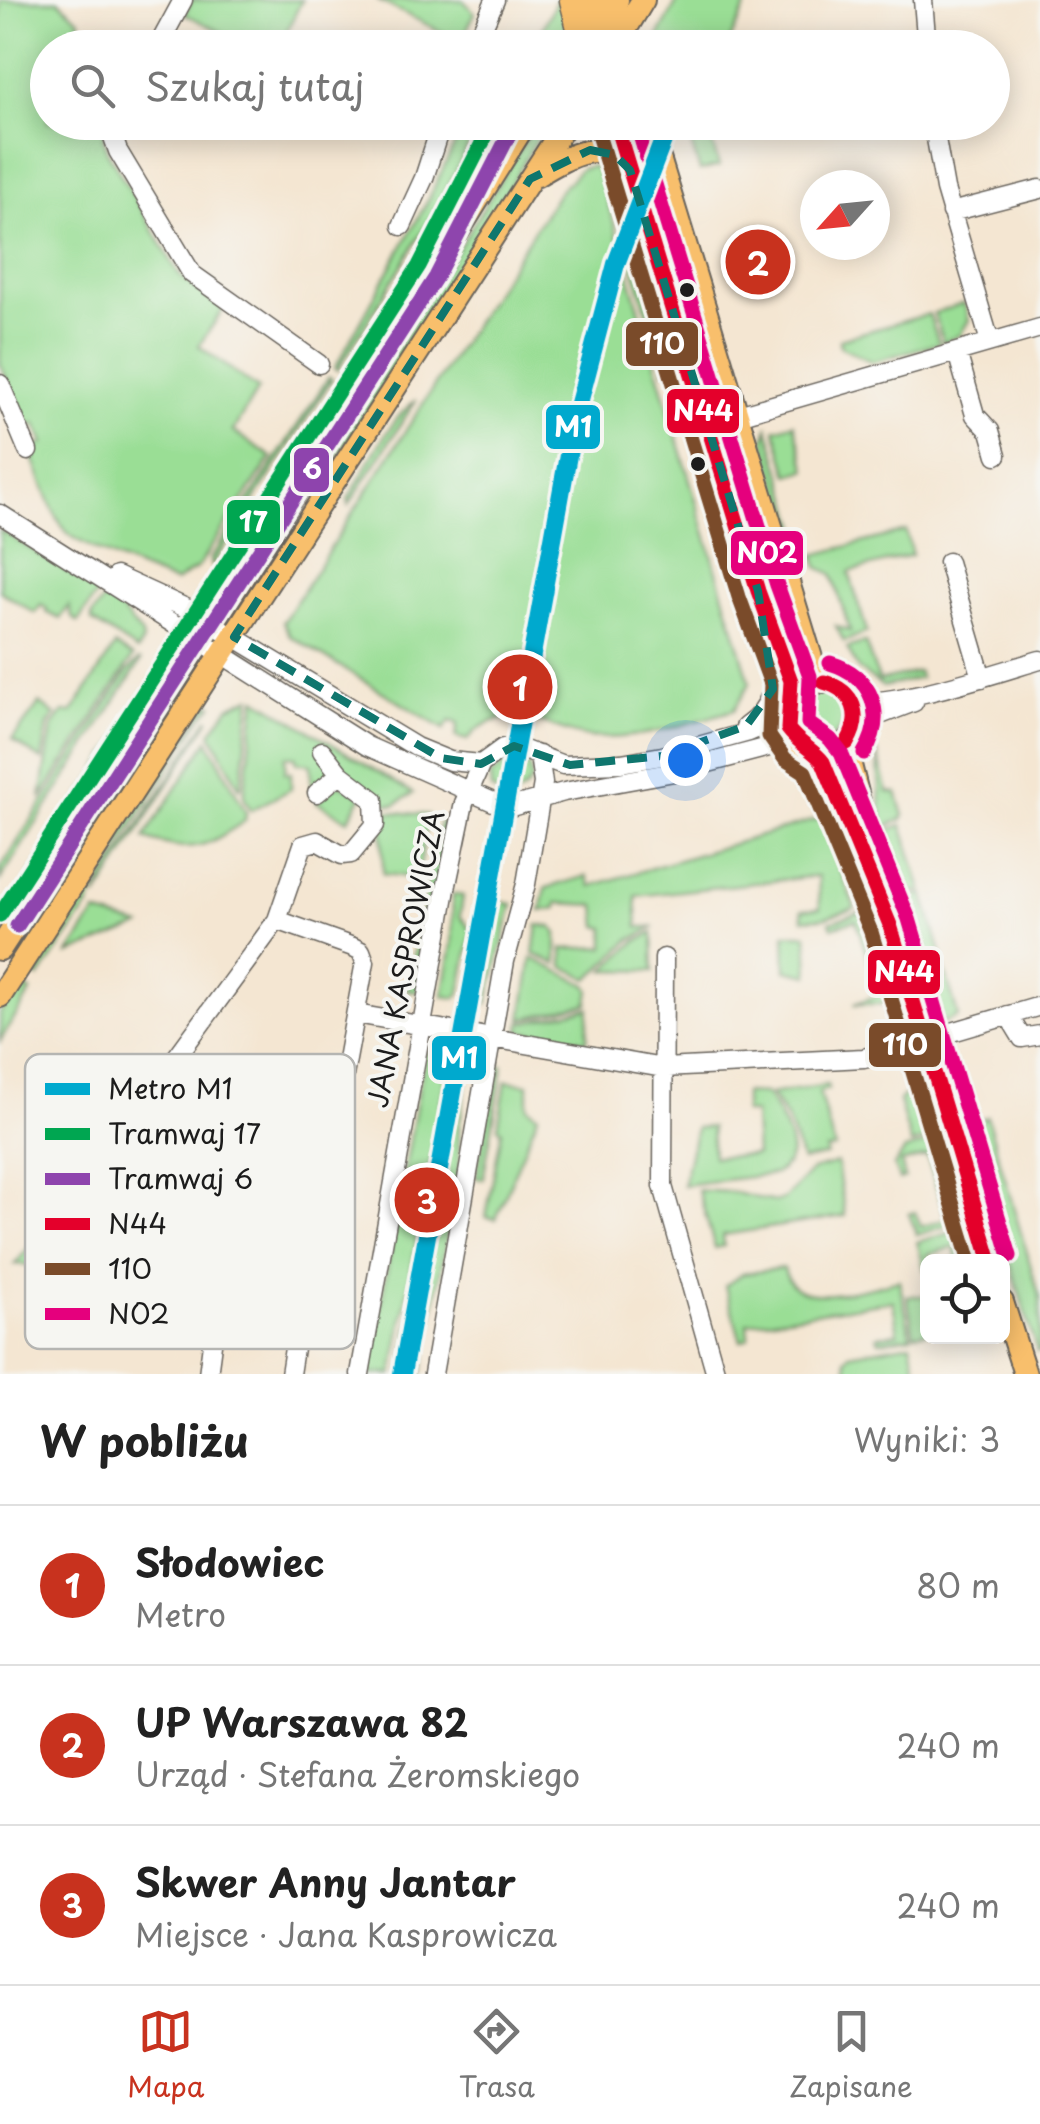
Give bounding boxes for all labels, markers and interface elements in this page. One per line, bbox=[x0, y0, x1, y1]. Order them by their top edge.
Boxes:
search box bbox=[30, 30, 1010, 140]
text: Szukaj tutaj bbox=[145, 57, 364, 114]
icon: search bbox=[65, 58, 120, 113]
north arrow bbox=[800, 170, 890, 260]
pin: 2 bbox=[726, 224, 790, 300]
unlabelled marker bbox=[677, 280, 697, 300]
line badge: 110 bbox=[624, 320, 700, 368]
text: 110 bbox=[639, 321, 685, 364]
line badge: N44 bbox=[665, 387, 741, 435]
text: N44 bbox=[673, 388, 733, 431]
line badge: M1 bbox=[544, 403, 602, 451]
text: M1 bbox=[554, 404, 592, 447]
line badge: 6 bbox=[292, 446, 331, 494]
text: 6 bbox=[302, 446, 322, 489]
unlabelled marker bbox=[688, 454, 708, 474]
line badge: 17 bbox=[225, 498, 282, 546]
text: 17 bbox=[239, 499, 268, 542]
line badge: N02 bbox=[729, 529, 805, 577]
text: N02 bbox=[736, 530, 798, 573]
pin: 1 bbox=[488, 650, 552, 724]
your location bbox=[660, 735, 711, 786]
street label: JANA KASPROWICZA bbox=[355, 806, 454, 1111]
line badge: N44 bbox=[866, 948, 942, 996]
text: N44 bbox=[874, 949, 934, 992]
line badge: 110 bbox=[867, 1021, 943, 1069]
text: 110 bbox=[882, 1022, 928, 1065]
line badge: M1 bbox=[430, 1034, 488, 1082]
text: M1 bbox=[440, 1035, 478, 1078]
legend bbox=[25, 1054, 355, 1349]
text: Metro M1 bbox=[108, 1066, 233, 1109]
text: Tramwaj 17 bbox=[108, 1111, 261, 1154]
text: Tramwaj 6 bbox=[108, 1156, 253, 1199]
pin: 3 bbox=[394, 1162, 460, 1238]
text: N44 bbox=[108, 1201, 167, 1244]
text: 110 bbox=[108, 1246, 152, 1289]
map controls bbox=[920, 1254, 1010, 1344]
button: locate bbox=[920, 1254, 1010, 1344]
text: N02 bbox=[108, 1291, 169, 1334]
text: W pobliżu bbox=[40, 1408, 249, 1471]
text: Wyniki: 3 bbox=[854, 1415, 1000, 1463]
text: Słodowiec bbox=[135, 1533, 324, 1590]
text: 1 bbox=[65, 1561, 80, 1609]
text: 80 m bbox=[916, 1561, 1000, 1609]
text: Metro bbox=[135, 1590, 226, 1638]
text: UP Warszawa 82 bbox=[135, 1693, 468, 1750]
text: 2 bbox=[61, 1721, 84, 1769]
text: 240 m bbox=[897, 1721, 1000, 1769]
text: Urząd · Stefana Żeromskiego bbox=[135, 1750, 580, 1798]
text: Skwer Anny Jantar bbox=[135, 1853, 516, 1910]
text: 3 bbox=[62, 1881, 83, 1929]
text: 240 m bbox=[897, 1881, 1000, 1929]
text: Miejsce · Jana Kasprowicza bbox=[135, 1910, 557, 1958]
tab: Mapa bbox=[127, 2004, 204, 2107]
tab: Trasa bbox=[459, 2004, 535, 2107]
tab: Zapisane bbox=[789, 2004, 913, 2107]

